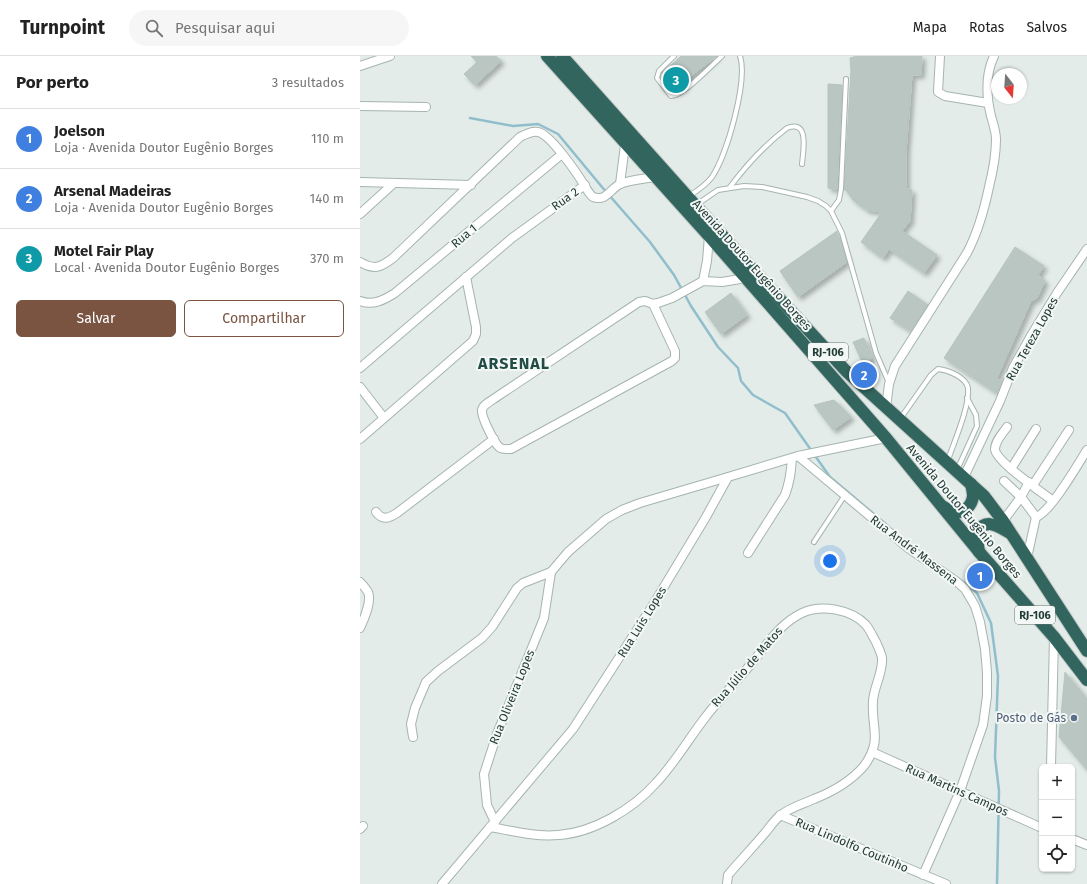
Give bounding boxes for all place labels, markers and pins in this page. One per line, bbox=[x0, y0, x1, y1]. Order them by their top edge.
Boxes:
pin: 3 bbox=[663, 65, 689, 95]
pin: 2 bbox=[851, 360, 877, 390]
pin: 1 bbox=[967, 561, 993, 591]
place label: Posto de Gás bbox=[996, 711, 1066, 725]
marker: Posto de Gás bbox=[1069, 713, 1079, 723]

